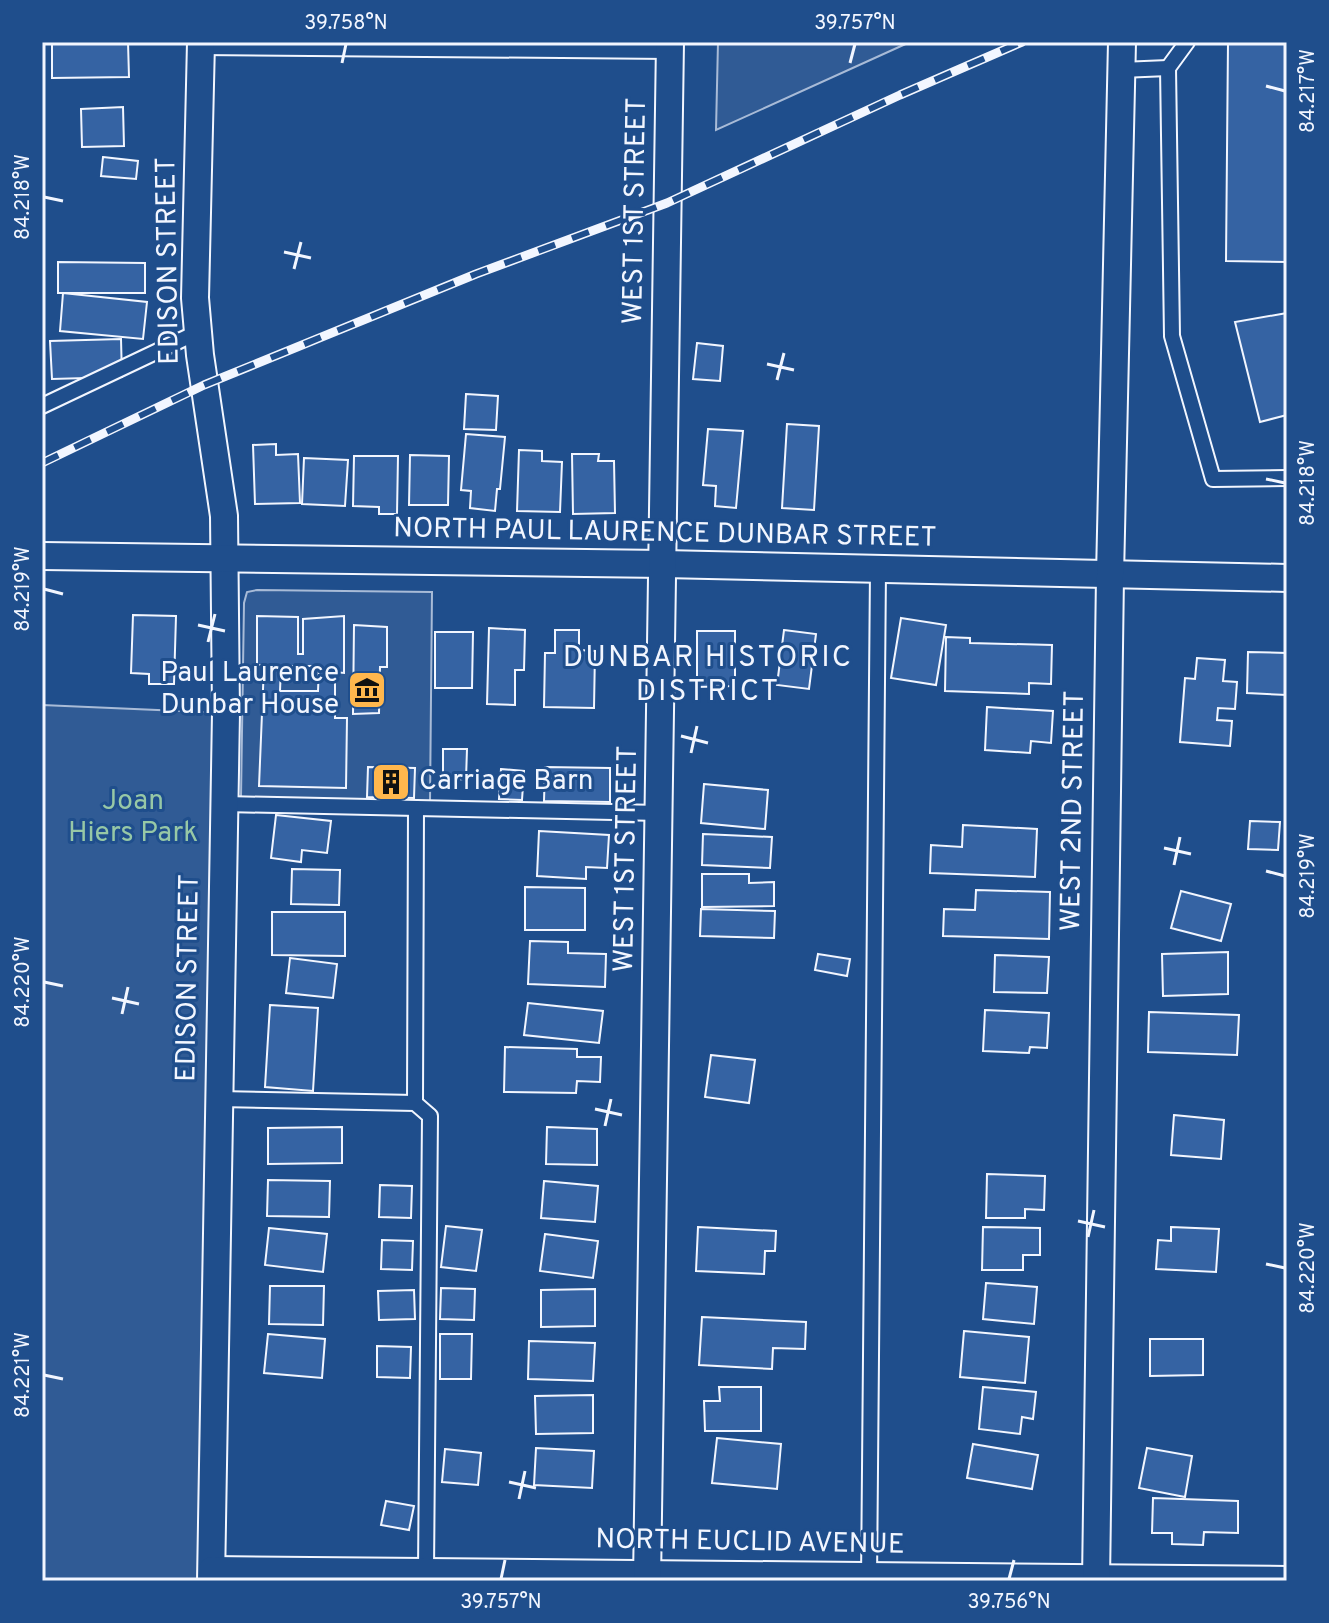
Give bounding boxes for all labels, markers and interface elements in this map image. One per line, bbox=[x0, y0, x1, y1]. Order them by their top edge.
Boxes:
text: 39.758°N bbox=[304, 11, 388, 37]
text: 39.757°N bbox=[814, 11, 896, 37]
text: 84.217°W bbox=[1296, 49, 1322, 133]
street label: WEST 1ST STREET bbox=[616, 97, 656, 325]
text: 84.218°W bbox=[11, 154, 37, 240]
street label: EDISON STREET bbox=[149, 157, 189, 365]
text: 84.218°W bbox=[1296, 440, 1322, 526]
street label: NORTH PAUL LAURENCE DUNBAR STREET bbox=[393, 511, 937, 557]
text: 84.219°W bbox=[11, 546, 37, 632]
district label: DUNBAR HISTORIC DISTRICT bbox=[563, 640, 853, 711]
place label: Paul Laurence Dunbar House bbox=[160, 656, 339, 724]
museum icon: Paul Laurence Dunbar House bbox=[346, 669, 388, 711]
street label: WEST 2ND STREET bbox=[1054, 690, 1094, 932]
street label: WEST 1ST STREET bbox=[607, 745, 647, 973]
building icon: Carriage Barn bbox=[370, 761, 412, 803]
place label: Carriage Barn bbox=[419, 764, 593, 800]
park label: Joan Hiers Park bbox=[68, 784, 198, 852]
text: 84.219°W bbox=[1296, 833, 1322, 919]
street label: EDISON STREET bbox=[169, 874, 209, 1082]
text: 84.220°W bbox=[11, 936, 37, 1028]
text: 84.220°W bbox=[1296, 1222, 1322, 1314]
text: 84.221°W bbox=[11, 1332, 37, 1418]
street label: NORTH EUCLID AVENUE bbox=[595, 1522, 905, 1564]
text: 39.757°N bbox=[460, 1590, 542, 1616]
text: 39.756°N bbox=[967, 1590, 1051, 1616]

